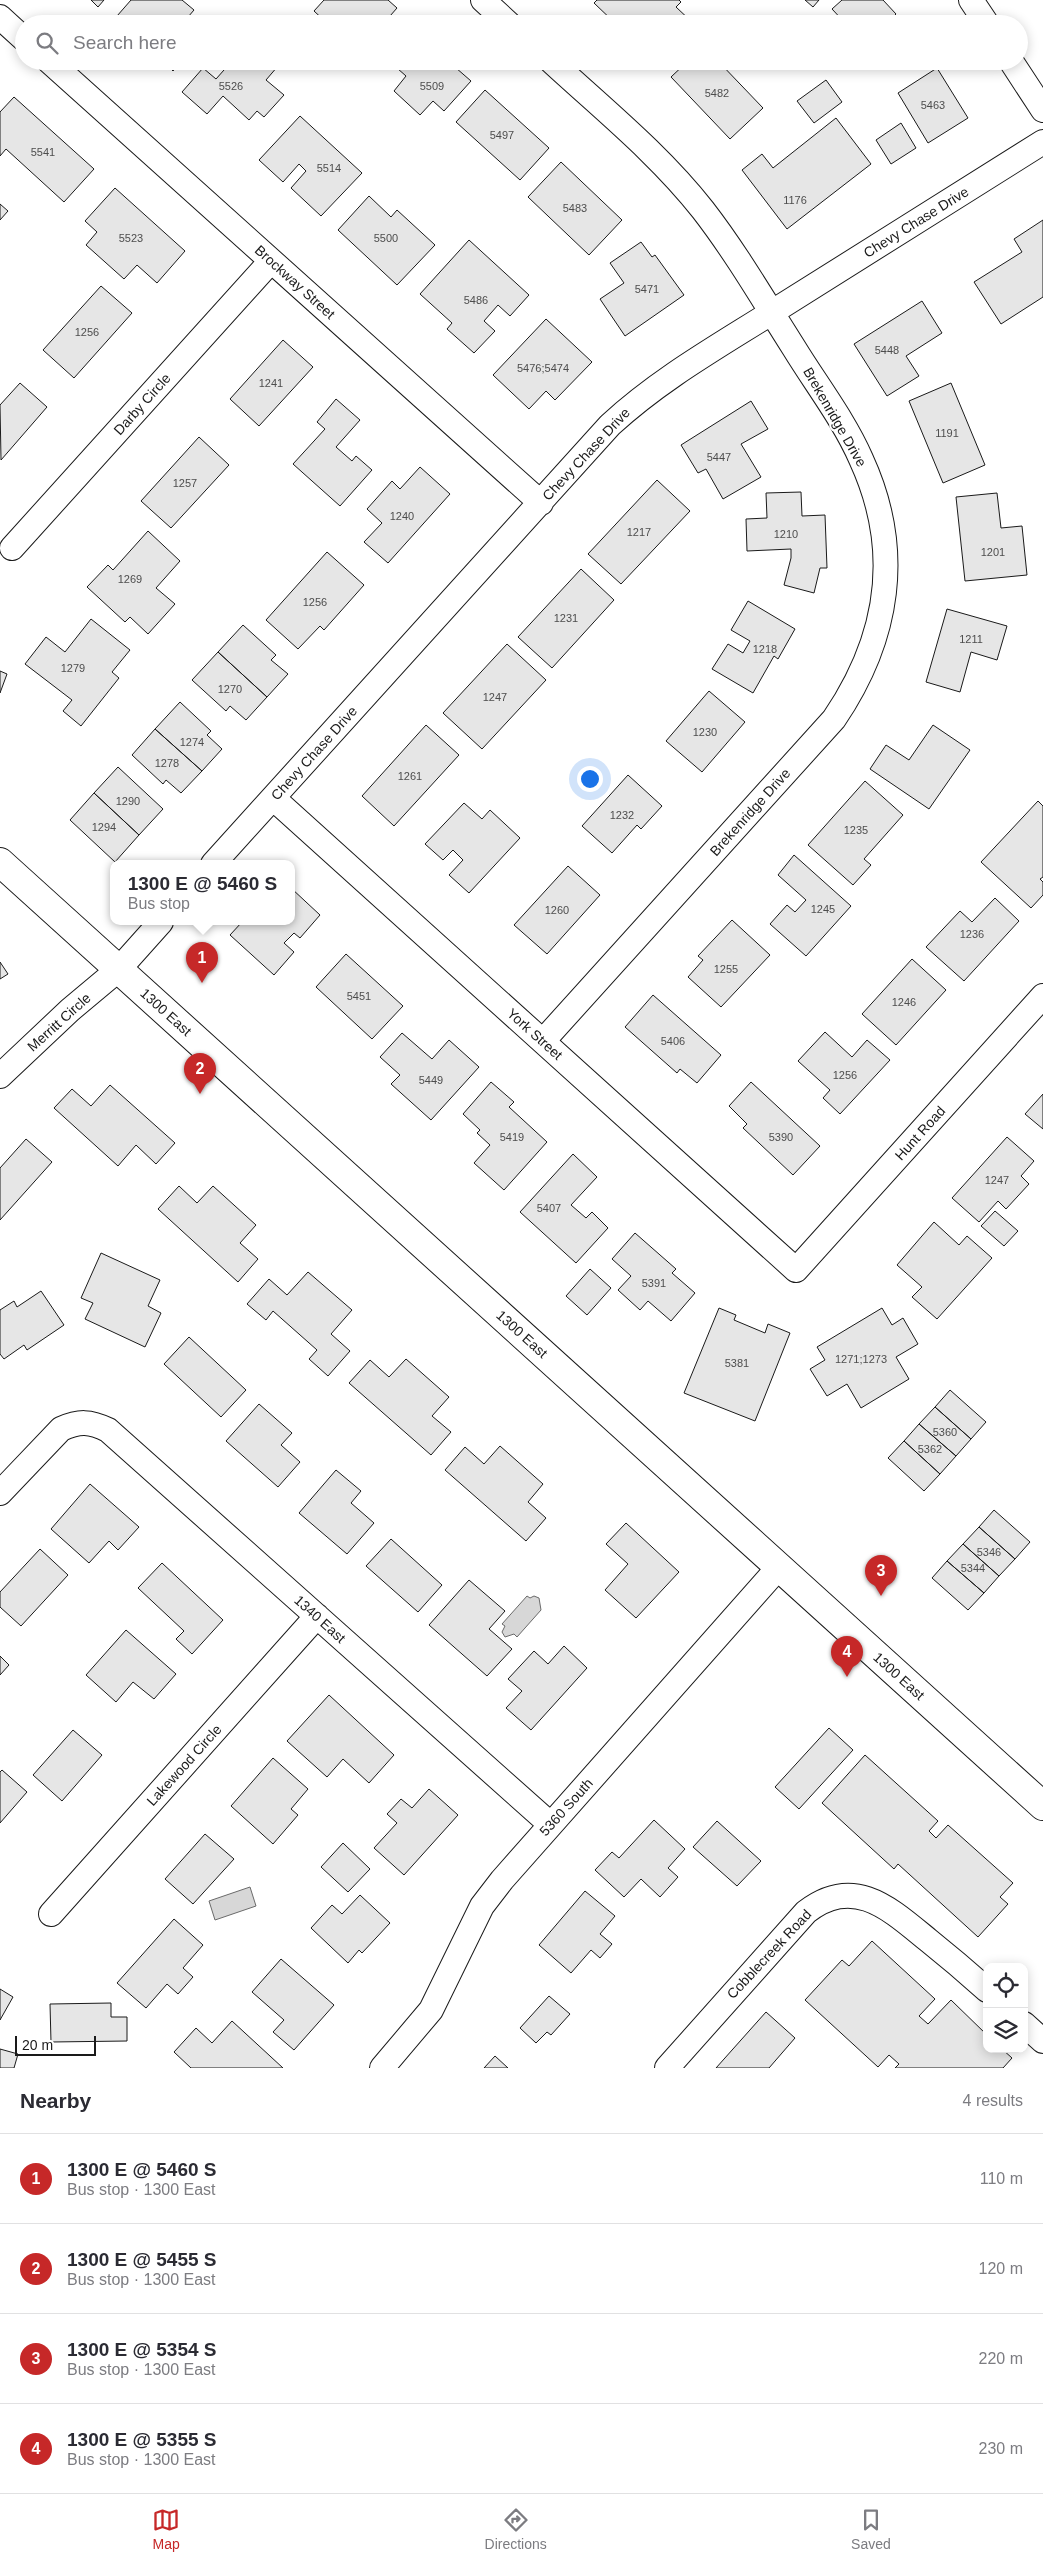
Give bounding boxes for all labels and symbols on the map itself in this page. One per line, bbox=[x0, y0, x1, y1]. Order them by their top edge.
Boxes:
house number: 5526 bbox=[219, 80, 243, 92]
house number: 5509 bbox=[420, 80, 444, 92]
house number: 5482 bbox=[705, 87, 729, 99]
house number: 5463 bbox=[921, 99, 945, 111]
house number: 5497 bbox=[490, 129, 514, 141]
house number: 5541 bbox=[31, 146, 55, 158]
house number: 5514 bbox=[317, 162, 341, 174]
street label: Chevy Chase Drive bbox=[861, 183, 972, 261]
house number: 1176 bbox=[783, 194, 807, 206]
house number: 5483 bbox=[563, 202, 587, 214]
house number: 5523 bbox=[119, 232, 143, 244]
house number: 5500 bbox=[374, 232, 398, 244]
street label: Brockway Street bbox=[252, 242, 338, 322]
house number: 5471 bbox=[635, 283, 659, 295]
house number: 5486 bbox=[464, 294, 488, 306]
house number: 1256 bbox=[75, 326, 99, 338]
house number: 5448 bbox=[875, 344, 899, 356]
house number: 5476;5474 bbox=[517, 362, 569, 374]
street label: Brekenridge Drive bbox=[800, 364, 870, 470]
street label: Darby Circle bbox=[110, 370, 174, 438]
house number: 1241 bbox=[259, 377, 283, 389]
street label: Chevy Chase Drive bbox=[539, 404, 633, 504]
house number: 1191 bbox=[935, 427, 959, 439]
house number: 5447 bbox=[707, 451, 731, 463]
house number: 1257 bbox=[173, 477, 197, 489]
house number: 1240 bbox=[390, 510, 414, 522]
house number: 1217 bbox=[627, 526, 651, 538]
house number: 1210 bbox=[774, 528, 798, 540]
house number: 1201 bbox=[981, 546, 1005, 558]
house number: 1269 bbox=[118, 573, 142, 585]
house number: 1256 bbox=[303, 596, 327, 608]
house number: 1231 bbox=[554, 612, 578, 624]
house number: 1211 bbox=[959, 633, 983, 645]
house number: 1218 bbox=[753, 643, 777, 655]
house number: 1279 bbox=[61, 662, 85, 674]
house number: 1270 bbox=[218, 683, 242, 695]
house number: 1247 bbox=[483, 691, 507, 703]
street label: Chevy Chase Drive bbox=[268, 703, 360, 803]
house number: 1230 bbox=[693, 726, 717, 738]
house number: 1274 bbox=[180, 736, 204, 748]
house number: 1278 bbox=[155, 757, 179, 769]
street label: Brekenridge Drive bbox=[707, 765, 794, 859]
your location bbox=[577, 766, 603, 792]
house number: 1261 bbox=[398, 770, 422, 782]
house number: 1290 bbox=[116, 795, 140, 807]
house number: 1232 bbox=[610, 809, 634, 821]
house number: 1294 bbox=[92, 821, 116, 833]
house number: 1235 bbox=[844, 824, 868, 836]
house number: 1245 bbox=[811, 903, 835, 915]
house number: 1260 bbox=[545, 904, 569, 916]
house number: 1236 bbox=[960, 928, 984, 940]
pin: 1 bbox=[186, 942, 218, 983]
house number: 1255 bbox=[714, 963, 738, 975]
street label: 1300 East bbox=[137, 985, 195, 1039]
street label: Merritt Circle bbox=[24, 989, 94, 1054]
house number: 5451 bbox=[347, 990, 371, 1002]
house number: 1246 bbox=[892, 996, 916, 1008]
street label: York Street bbox=[504, 1005, 566, 1063]
house number: 5406 bbox=[661, 1035, 685, 1047]
pin: 2 bbox=[184, 1053, 216, 1094]
house number: 1256 bbox=[833, 1069, 857, 1081]
house number: 5449 bbox=[419, 1074, 443, 1086]
street label: Hunt Road bbox=[892, 1103, 948, 1163]
house number: 5419 bbox=[500, 1131, 524, 1143]
house number: 5390 bbox=[769, 1131, 793, 1143]
house number: 1247 bbox=[985, 1174, 1009, 1186]
house number: 5407 bbox=[537, 1202, 561, 1214]
house number: 5391 bbox=[642, 1277, 666, 1289]
street label: 1300 East bbox=[493, 1307, 551, 1361]
house number: 1271;1273 bbox=[835, 1353, 887, 1365]
house number: 5381 bbox=[725, 1357, 749, 1369]
house number: 5360 bbox=[933, 1426, 957, 1438]
house number: 5362 bbox=[918, 1443, 942, 1455]
house number: 5346 bbox=[977, 1546, 1001, 1558]
pin: 3 bbox=[865, 1555, 897, 1596]
house number: 5344 bbox=[961, 1562, 985, 1574]
street label: 1340 East bbox=[291, 1592, 349, 1646]
pin: 4 bbox=[831, 1636, 863, 1677]
street label: 1300 East bbox=[870, 1649, 928, 1703]
street label: Lakewood Circle bbox=[143, 1721, 225, 1809]
street label: 5360 South bbox=[536, 1775, 596, 1839]
street label: Cobblecreek Road bbox=[724, 1906, 814, 2002]
scale bar bbox=[15, 2033, 96, 2056]

